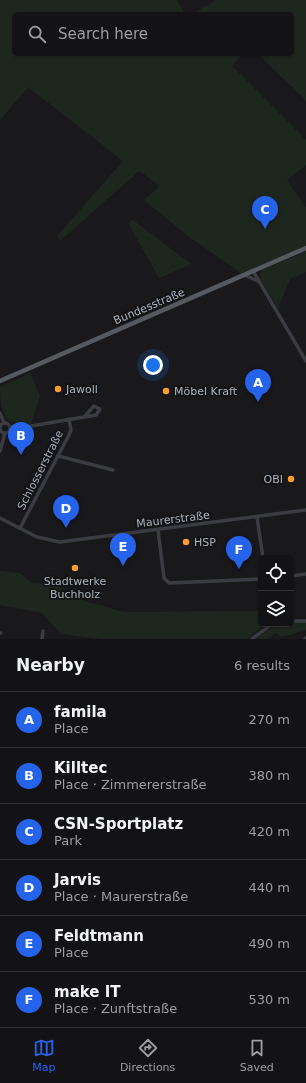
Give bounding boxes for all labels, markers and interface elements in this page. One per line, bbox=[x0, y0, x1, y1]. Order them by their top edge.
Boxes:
search box bbox=[12, 12, 294, 56]
icon: search bbox=[26, 23, 48, 45]
text: Search here bbox=[58, 25, 148, 43]
pin: C bbox=[252, 196, 278, 229]
street label: Bundesstraße bbox=[112, 286, 187, 327]
your location bbox=[143, 355, 163, 375]
pin: A bbox=[245, 369, 271, 402]
place label: Jawoll bbox=[65, 383, 98, 396]
marker: Jawoll bbox=[53, 384, 63, 394]
place label: Möbel Kraft bbox=[174, 385, 238, 398]
marker: Möbel Kraft bbox=[161, 386, 171, 396]
pin: B bbox=[8, 422, 34, 455]
street label: Schlosserstraße bbox=[15, 428, 66, 512]
place label: OBI bbox=[264, 473, 283, 486]
marker: OBI bbox=[286, 474, 296, 484]
pin: D bbox=[53, 495, 79, 528]
street label: Maurerstraße bbox=[136, 509, 211, 530]
pin: E bbox=[110, 533, 136, 566]
place label: HSP bbox=[194, 536, 216, 549]
pin: F bbox=[226, 536, 252, 569]
marker: HSP bbox=[181, 537, 191, 547]
map controls bbox=[258, 555, 294, 627]
button: locate bbox=[258, 555, 294, 591]
marker: Stadtwerke Buchholz bbox=[70, 563, 80, 573]
place label: Stadtwerke Buchholz bbox=[44, 575, 106, 601]
button: layers bbox=[258, 591, 294, 627]
text: Nearby bbox=[16, 655, 85, 675]
text: 6 results bbox=[234, 658, 290, 673]
text: famila bbox=[54, 703, 107, 721]
text: A bbox=[24, 712, 34, 727]
text: 270 m bbox=[248, 712, 290, 727]
text: Place bbox=[54, 721, 89, 736]
text: Killtec bbox=[54, 759, 107, 777]
text: B bbox=[24, 768, 34, 783]
text: 380 m bbox=[248, 768, 290, 783]
text: Place · Zimmererstraße bbox=[54, 777, 207, 792]
text: CSN-Sportplatz bbox=[54, 815, 183, 833]
text: C bbox=[24, 824, 34, 839]
text: 420 m bbox=[248, 824, 290, 839]
text: Park bbox=[54, 833, 82, 848]
text: Jarvis bbox=[54, 871, 101, 889]
text: D bbox=[24, 880, 34, 895]
text: 440 m bbox=[248, 880, 290, 895]
text: Place · Maurerstraße bbox=[54, 889, 188, 904]
text: Feldtmann bbox=[54, 927, 144, 945]
text: E bbox=[25, 936, 33, 951]
text: 490 m bbox=[248, 936, 290, 951]
text: Place bbox=[54, 945, 89, 960]
text: make IT bbox=[54, 983, 121, 1001]
text: F bbox=[25, 992, 33, 1007]
text: 530 m bbox=[248, 992, 290, 1007]
text: Place · Zunftstraße bbox=[54, 1001, 177, 1016]
tab: Map bbox=[32, 1037, 55, 1074]
tab: Directions bbox=[120, 1037, 175, 1074]
tab: Saved bbox=[240, 1037, 274, 1074]

